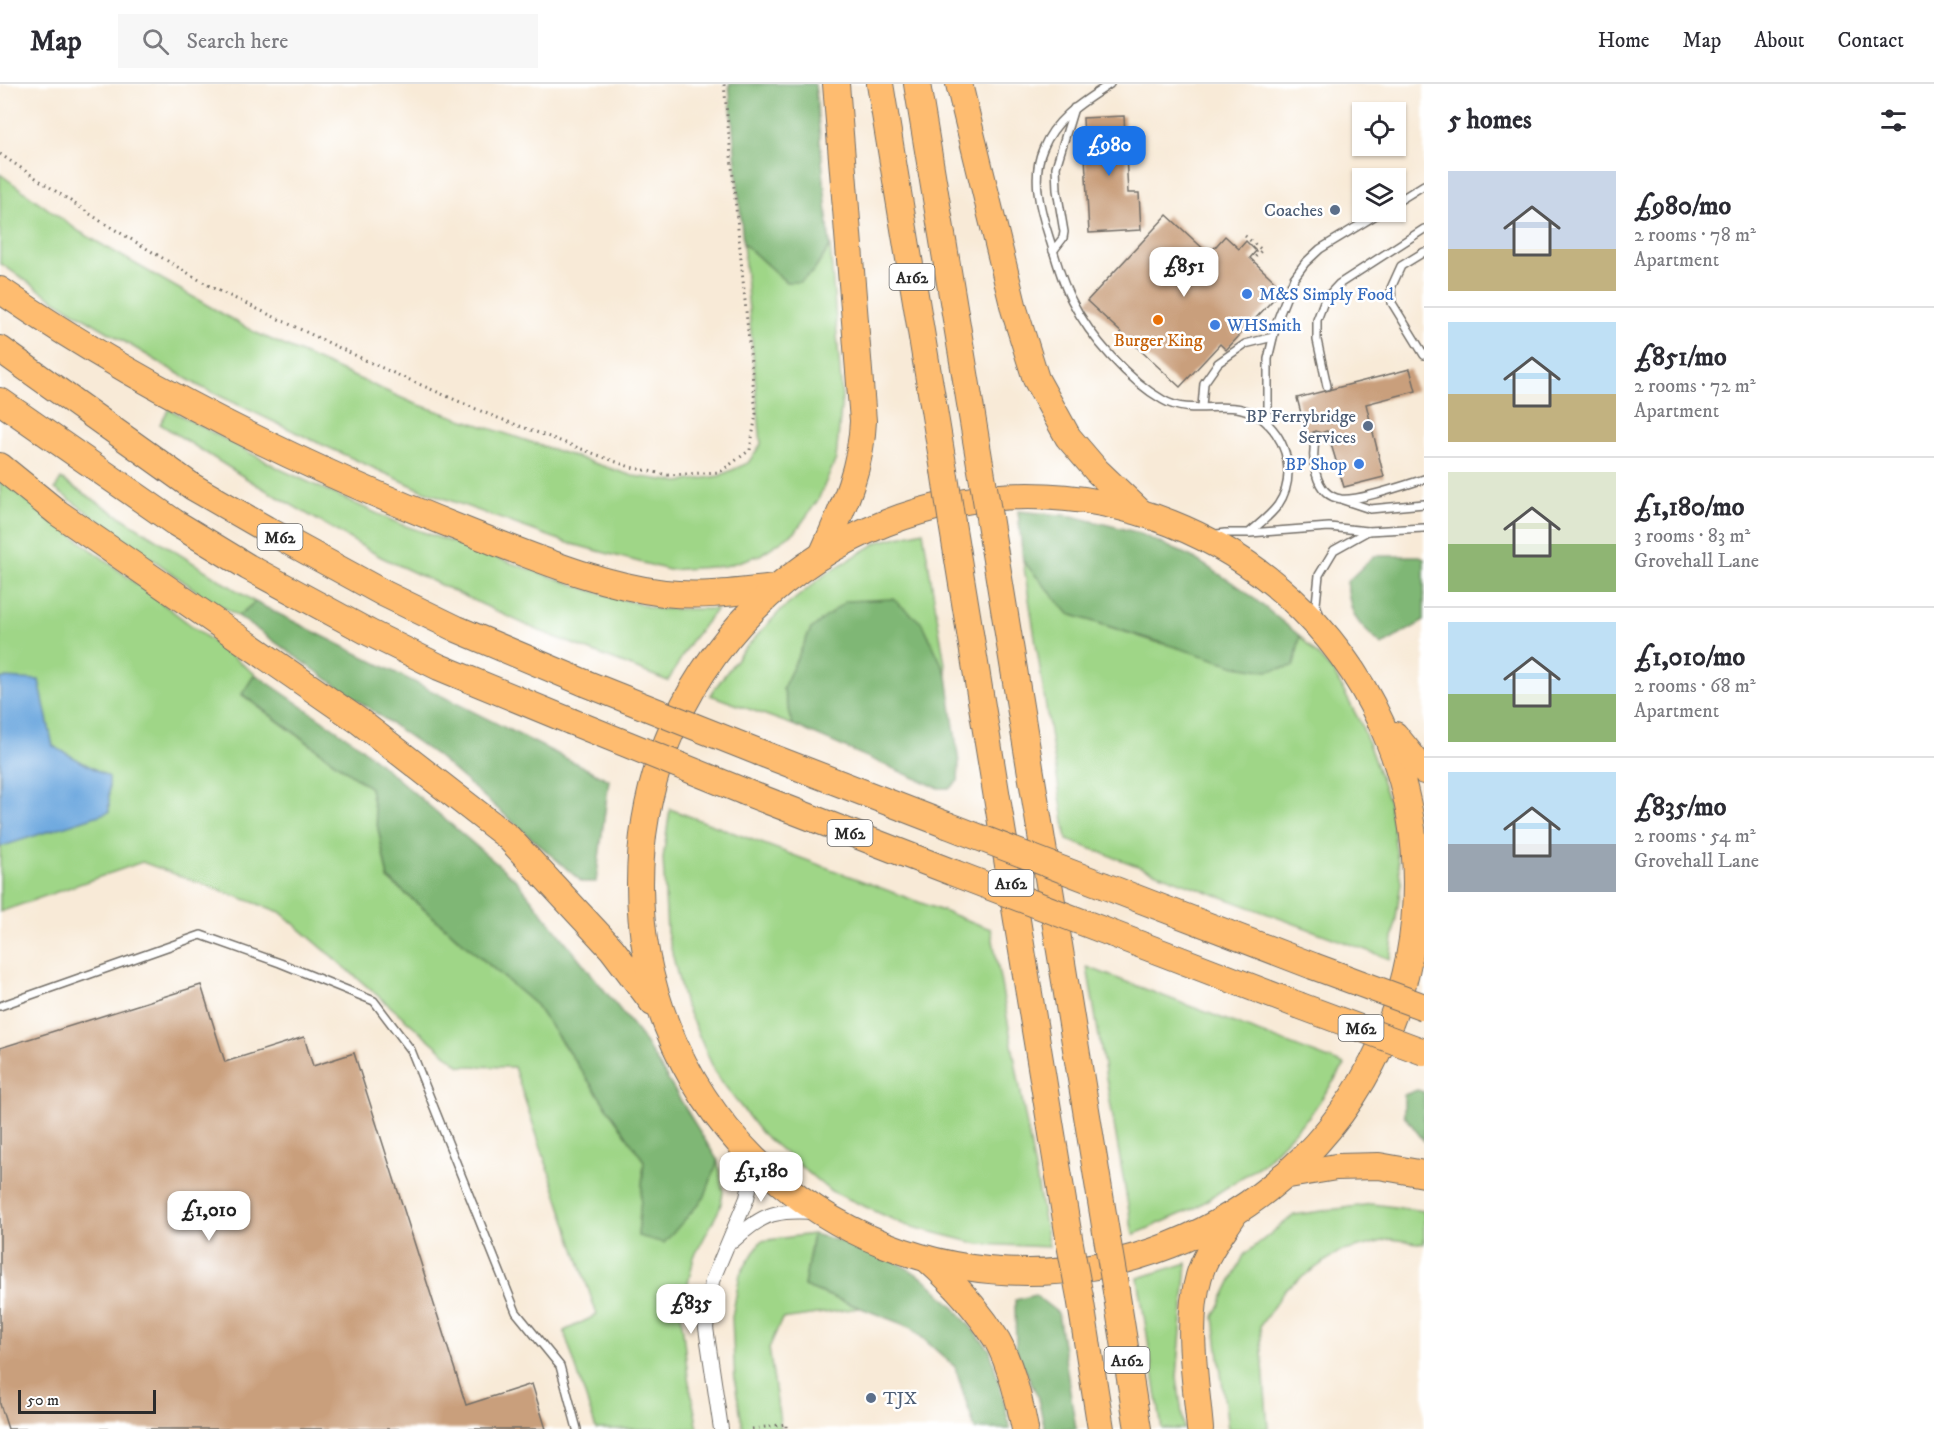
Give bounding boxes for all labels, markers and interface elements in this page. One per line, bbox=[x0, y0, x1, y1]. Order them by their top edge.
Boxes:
search box bbox=[118, 14, 538, 68]
text: Map bbox=[30, 24, 82, 59]
icon: search bbox=[139, 25, 172, 58]
text: Search here bbox=[187, 28, 288, 55]
text: Home bbox=[1598, 28, 1650, 54]
text: Map bbox=[1683, 28, 1721, 54]
text: About bbox=[1754, 28, 1805, 54]
text: Contact bbox=[1838, 28, 1904, 54]
map controls bbox=[1352, 102, 1406, 222]
button: locate bbox=[1352, 102, 1406, 156]
text: 5 homes bbox=[1448, 104, 1532, 137]
icon: filters bbox=[1877, 104, 1910, 137]
pin: £980 bbox=[1073, 126, 1145, 177]
text: £980 bbox=[1087, 133, 1131, 158]
button: layers bbox=[1352, 168, 1406, 222]
text: £980/mo bbox=[1634, 190, 1731, 223]
icon: home bbox=[1496, 195, 1568, 267]
place label: Coaches bbox=[1264, 200, 1323, 222]
marker: Coaches bbox=[1328, 203, 1342, 217]
text: 2 rooms · 78 m² bbox=[1634, 223, 1756, 248]
pin: £851 bbox=[1148, 247, 1220, 298]
text: Apartment bbox=[1634, 248, 1719, 273]
text: £851 bbox=[1163, 254, 1205, 279]
road number: A162 bbox=[890, 264, 934, 290]
place label: M&S Simply Food bbox=[1259, 284, 1394, 306]
marker: M&S Simply Food bbox=[1240, 287, 1254, 301]
marker: Burger King bbox=[1151, 313, 1165, 327]
place label: WHSmith bbox=[1226, 315, 1302, 337]
marker: WHSmith bbox=[1208, 318, 1222, 332]
place label: Burger King bbox=[1113, 330, 1203, 352]
text: £851/mo bbox=[1634, 341, 1727, 374]
icon: home bbox=[1496, 346, 1568, 418]
text: 2 rooms · 72 m² bbox=[1634, 374, 1756, 399]
text: Apartment bbox=[1634, 399, 1719, 424]
place label: BP Ferrybridge Services bbox=[1246, 406, 1356, 449]
marker: BP Ferrybridge Services bbox=[1361, 419, 1375, 433]
place label: BP Shop bbox=[1285, 454, 1347, 476]
marker: BP Shop bbox=[1352, 457, 1366, 471]
text: £1,180/mo bbox=[1634, 491, 1744, 524]
icon: home bbox=[1496, 496, 1568, 568]
road number: M62 bbox=[258, 524, 302, 550]
text: 3 rooms · 83 m² bbox=[1634, 524, 1750, 549]
text: Grovehall Lane bbox=[1634, 549, 1759, 574]
text: £1,010/mo bbox=[1634, 641, 1745, 674]
icon: home bbox=[1496, 646, 1568, 718]
text: 2 rooms · 68 m² bbox=[1634, 674, 1756, 699]
text: Apartment bbox=[1634, 699, 1719, 724]
text: £835/mo bbox=[1634, 791, 1726, 824]
icon: home bbox=[1496, 796, 1568, 868]
road number: M62 bbox=[828, 820, 872, 846]
text: 2 rooms · 54 m² bbox=[1634, 824, 1756, 849]
text: Grovehall Lane bbox=[1634, 849, 1759, 874]
road number: A162 bbox=[988, 870, 1034, 896]
road number: M62 bbox=[1338, 1015, 1384, 1041]
pin: £1,180 bbox=[712, 1152, 810, 1203]
text: £1,180 bbox=[734, 1159, 788, 1184]
pin: £1,010 bbox=[160, 1191, 258, 1242]
text: £1,010 bbox=[181, 1198, 237, 1223]
pin: £835 bbox=[655, 1284, 727, 1335]
text: £835 bbox=[670, 1291, 712, 1316]
road number: A162 bbox=[1104, 1347, 1150, 1373]
scale bar bbox=[18, 1387, 156, 1414]
place label: TJX bbox=[883, 1388, 917, 1410]
text: 50 m bbox=[27, 1390, 59, 1410]
marker: TJX bbox=[864, 1391, 878, 1405]

